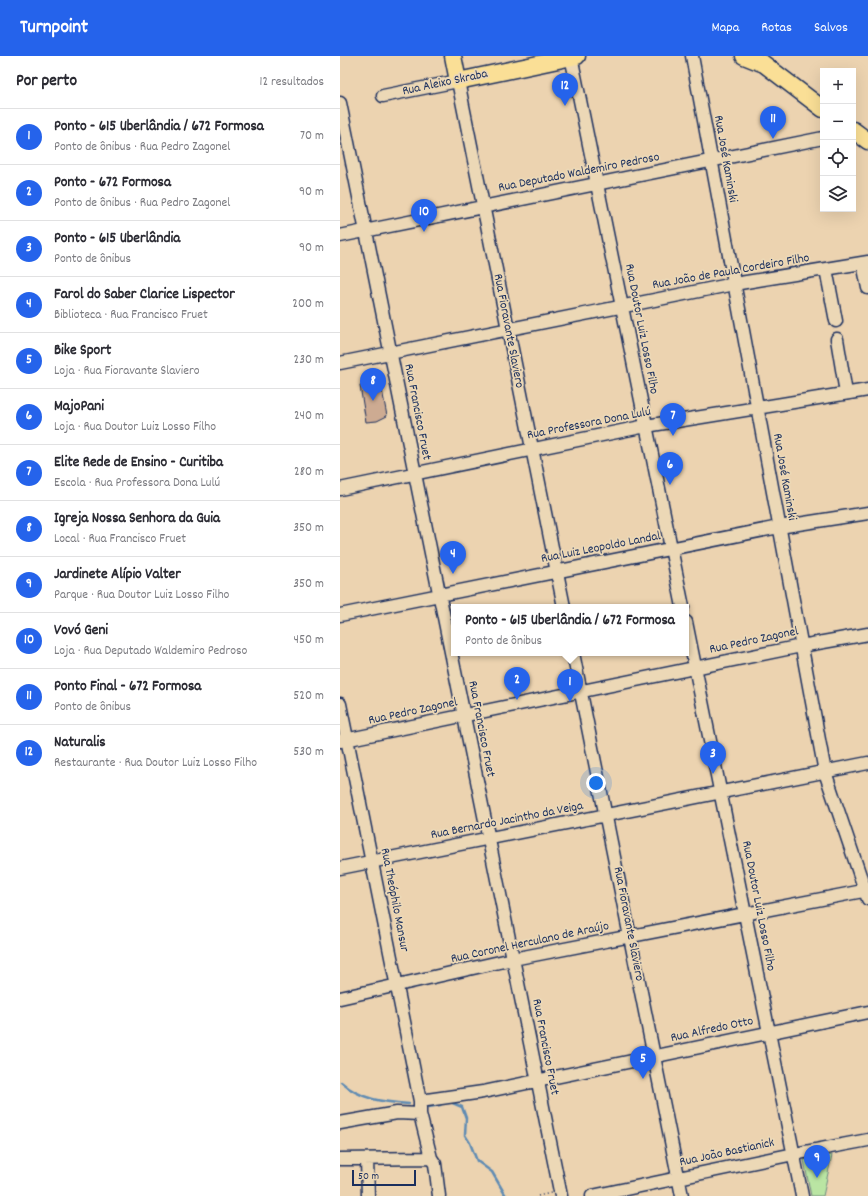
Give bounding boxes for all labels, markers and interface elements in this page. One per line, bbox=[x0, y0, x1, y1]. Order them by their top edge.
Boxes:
text: Turnpoint bbox=[20, 15, 88, 42]
text: Mapa bbox=[711, 18, 739, 38]
text: Rotas bbox=[761, 18, 792, 38]
text: Salvos bbox=[814, 18, 848, 38]
street label: Rua Aleixo Skraba bbox=[401, 65, 490, 101]
map controls bbox=[820, 68, 856, 212]
button: + bbox=[820, 68, 856, 104]
text: Por perto bbox=[16, 70, 77, 94]
text: 12 resultados bbox=[260, 73, 324, 92]
pin: 12 bbox=[552, 73, 578, 106]
button: − bbox=[820, 104, 856, 140]
pin: 11 bbox=[760, 106, 786, 139]
street label: Rua José Kaminski bbox=[708, 114, 742, 205]
text: Ponto - 615 Uberlândia / 672 Formosa bbox=[54, 116, 264, 138]
text: 1 bbox=[28, 127, 30, 146]
text: 70 m bbox=[300, 127, 324, 146]
text: Ponto de ônibus · Rua Pedro Zagonel bbox=[54, 138, 230, 157]
button: locate bbox=[820, 140, 856, 176]
street label: Rua Deputado Waldemiro Pedroso bbox=[497, 148, 661, 198]
text: Ponto - 672 Formosa bbox=[54, 172, 171, 194]
button: layers bbox=[820, 176, 856, 212]
text: 2 bbox=[26, 183, 32, 202]
text: 90 m bbox=[299, 183, 324, 202]
text: Ponto de ônibus · Rua Pedro Zagonel bbox=[54, 194, 230, 213]
pin: 10 bbox=[411, 199, 437, 232]
text: Ponto - 615 Uberlândia bbox=[54, 228, 180, 250]
text: 3 bbox=[26, 239, 32, 258]
text: 90 m bbox=[299, 239, 324, 258]
street label: Rua João de Paula Cordeiro Filho bbox=[651, 249, 811, 295]
text: Ponto de ônibus bbox=[54, 250, 131, 269]
street label: Rua Doutor Luiz Losso Filho bbox=[619, 262, 663, 396]
street label: Rua Fioravante Slaviero bbox=[488, 272, 528, 390]
text: Farol do Saber Clarice Lispector bbox=[54, 284, 235, 306]
text: 4 bbox=[26, 295, 32, 314]
text: 200 m bbox=[292, 295, 324, 314]
text: Biblioteca · Rua Francisco Fruet bbox=[54, 306, 208, 325]
text: Bike Sport bbox=[54, 340, 111, 362]
text: 5 bbox=[26, 351, 32, 370]
text: 230 m bbox=[294, 351, 324, 370]
text: Loja · Rua Fioravante Slaviero bbox=[54, 362, 200, 381]
street label: Rua Francisco Fruet bbox=[398, 362, 436, 462]
pin: 8 bbox=[360, 368, 386, 401]
text: MajoPani bbox=[54, 396, 104, 418]
street label: Rua Professora Dona Lulú bbox=[526, 403, 652, 445]
pin: 7 bbox=[660, 403, 686, 436]
text: 6 bbox=[26, 407, 32, 426]
text: 240 m bbox=[294, 407, 324, 426]
text: Loja · Rua Doutor Luiz Losso Filho bbox=[54, 418, 216, 437]
street label: Rua José Kaminski bbox=[767, 432, 801, 523]
text: Elite Rede de Ensino - Curitiba bbox=[54, 452, 223, 474]
pin: 6 bbox=[657, 452, 683, 485]
text: 7 bbox=[27, 463, 31, 482]
text: 280 m bbox=[294, 463, 324, 482]
text: Escola · Rua Professora Dona Lulú bbox=[54, 474, 220, 493]
text: Igreja Nossa Senhora da Guia bbox=[54, 508, 220, 530]
text: 8 bbox=[26, 519, 32, 538]
text: 350 m bbox=[293, 519, 324, 538]
street label: Rua Luiz Leopoldo Landal bbox=[540, 527, 662, 569]
text: Local · Rua Francisco Fruet bbox=[54, 530, 186, 549]
pin: 4 bbox=[440, 541, 466, 574]
text: Jardinete Alípio Valter bbox=[54, 564, 181, 586]
text: 9 bbox=[26, 575, 32, 594]
text: 350 m bbox=[293, 575, 324, 594]
text: Parque · Rua Doutor Luiz Losso Filho bbox=[54, 586, 229, 605]
popup bbox=[451, 604, 689, 656]
text: Ponto - 615 Uberlândia / 672 Formosa bbox=[465, 610, 675, 632]
text: Vovó Geni bbox=[54, 620, 108, 642]
street label: Rua Pedro Zagonel bbox=[708, 622, 800, 660]
text: 10 bbox=[24, 631, 34, 650]
text: 450 m bbox=[294, 631, 324, 650]
text: Ponto de ônibus bbox=[465, 632, 542, 651]
text: Loja · Rua Deputado Waldemiro Pedroso bbox=[54, 642, 247, 661]
pin: 2 bbox=[504, 667, 530, 700]
pin: 1 bbox=[557, 669, 583, 702]
text: Ponto Final - 672 Formosa bbox=[54, 676, 201, 698]
street label: Rua Francisco Fruet bbox=[462, 679, 500, 779]
text: 11 bbox=[26, 687, 32, 706]
text: 520 m bbox=[293, 687, 324, 706]
street label: Rua Pedro Zagonel bbox=[367, 693, 459, 731]
text: Ponto de ônibus bbox=[54, 698, 131, 717]
text: Naturalis bbox=[54, 732, 106, 754]
pin: 3 bbox=[700, 741, 726, 774]
text: 12 bbox=[25, 743, 33, 762]
text: 530 m bbox=[293, 743, 324, 762]
text: Restaurante · Rua Doutor Luiz Losso Filho bbox=[54, 754, 257, 773]
your location bbox=[586, 773, 606, 793]
street label: Rua Bernardo Jacintho da Veiga bbox=[429, 797, 586, 845]
street label: Rua Doutor Luiz Losso Filho bbox=[736, 839, 780, 973]
street label: Rua Theóphilo Mansur bbox=[375, 846, 413, 954]
street label: Rua Fioravante Slaviero bbox=[608, 865, 648, 983]
street label: Rua Coronel Herculano de Araújo bbox=[449, 917, 611, 969]
street label: Rua Francisco Fruet bbox=[526, 997, 564, 1097]
street label: Rua Alfredo Otto bbox=[669, 1012, 755, 1048]
pin: 5 bbox=[630, 1046, 656, 1079]
street label: Rua João Bastianick bbox=[678, 1134, 776, 1172]
pin: 9 bbox=[804, 1145, 830, 1178]
scale bar bbox=[352, 1168, 416, 1187]
text: 50 m bbox=[358, 1169, 379, 1185]

